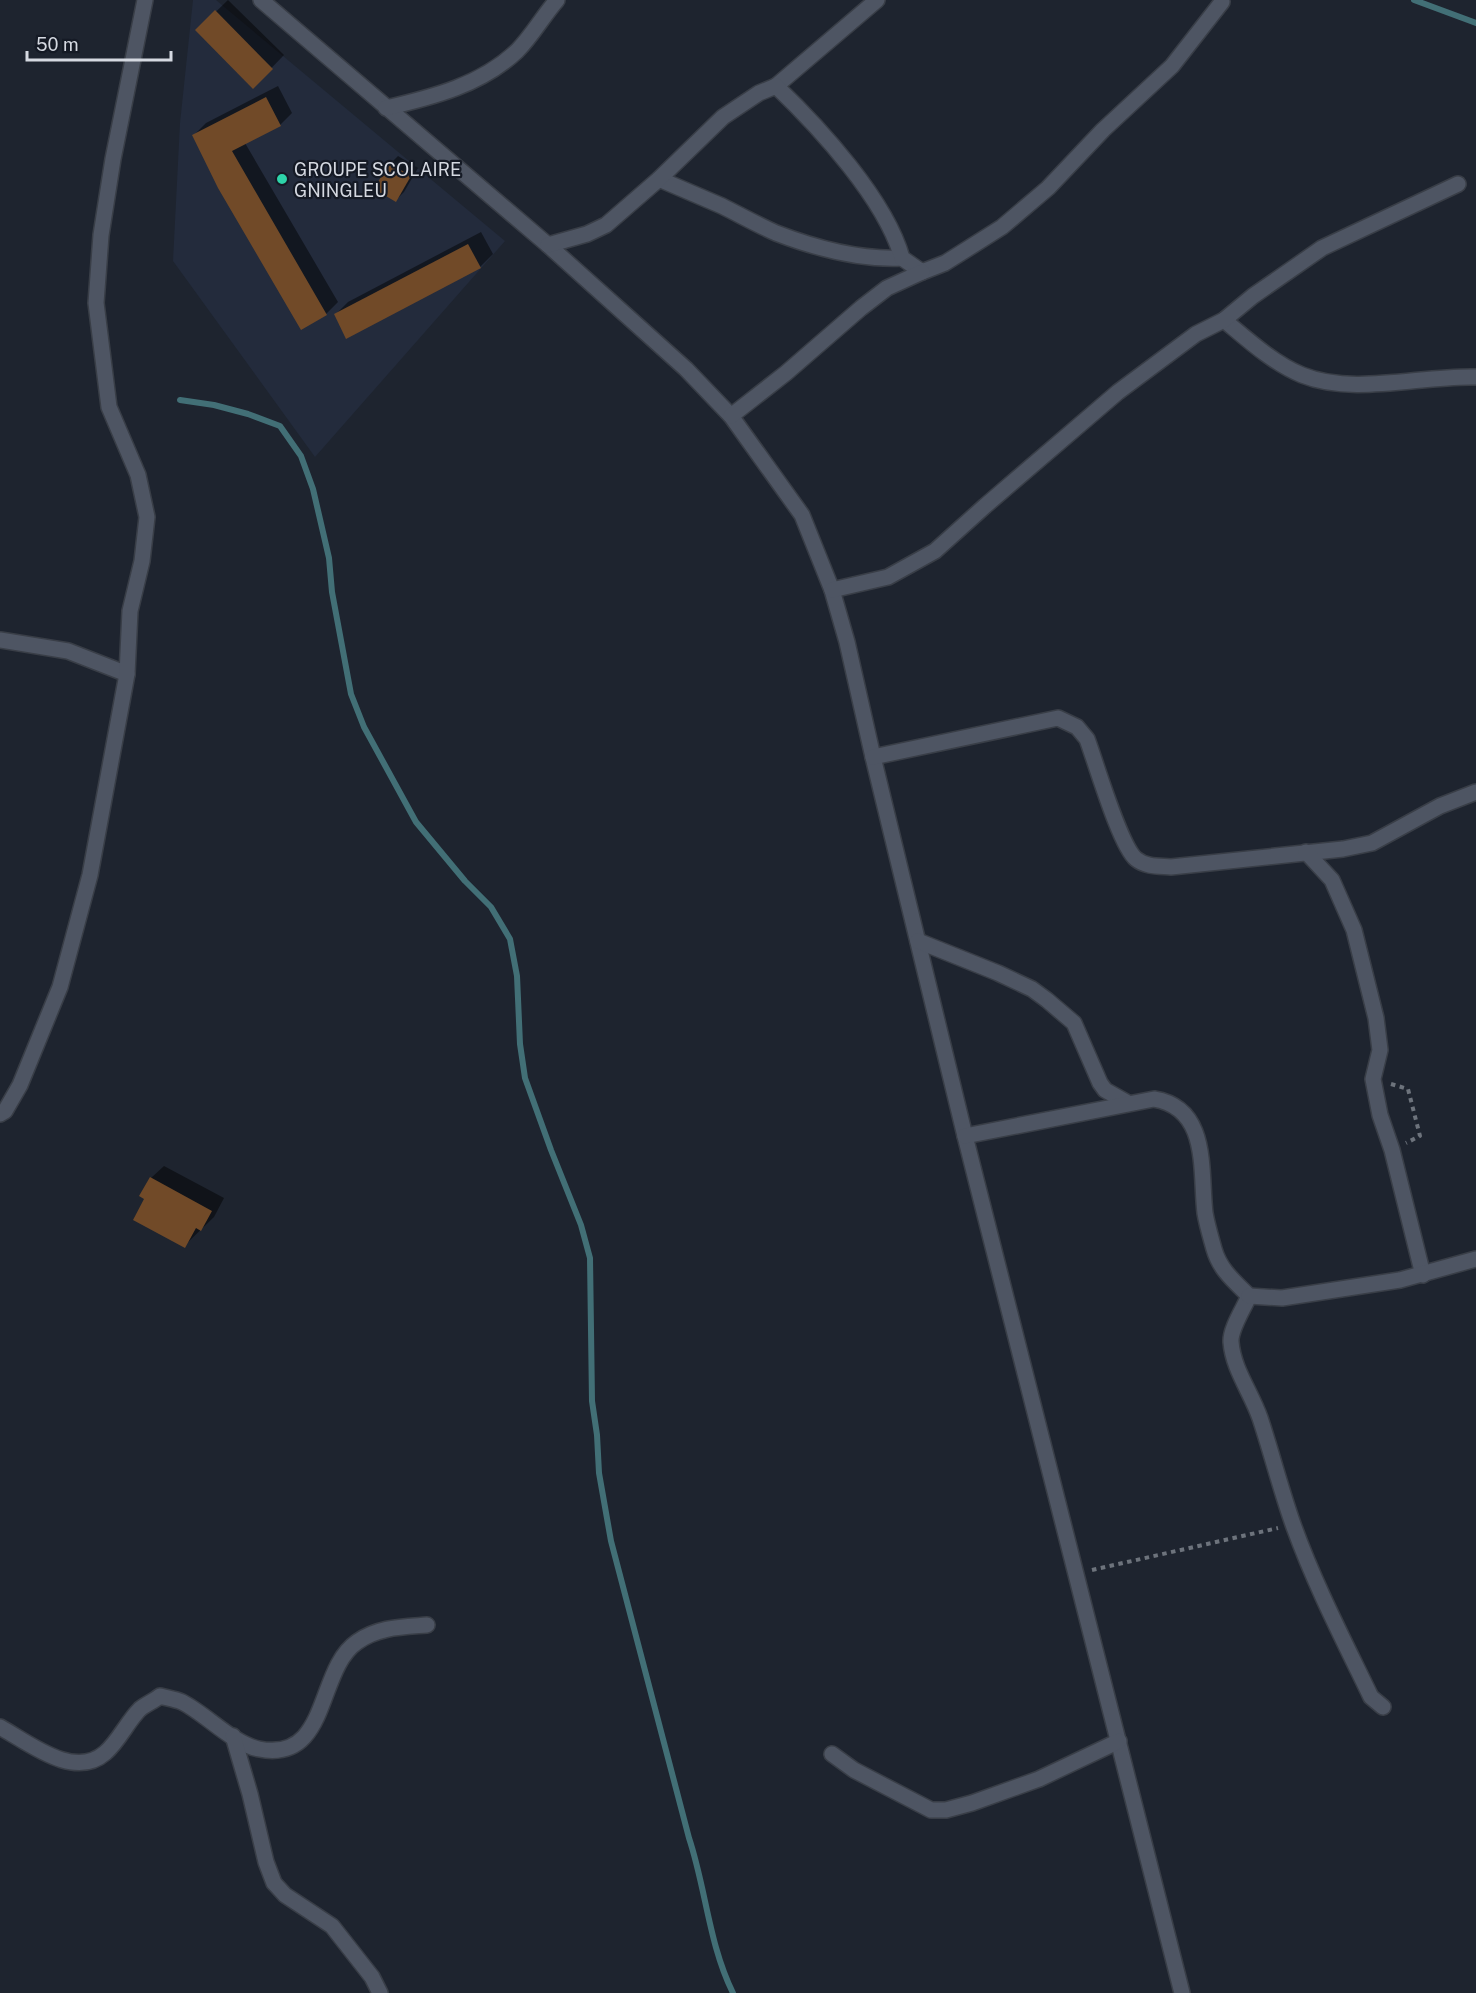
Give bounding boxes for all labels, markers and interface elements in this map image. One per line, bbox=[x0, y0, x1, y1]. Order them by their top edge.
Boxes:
scale bar bbox=[27, 24, 171, 62]
text: 50 m bbox=[36, 34, 79, 55]
place label: GROUPE SCOLAIRE GNINGLEU bbox=[294, 159, 461, 201]
marker: GROUPE SCOLAIRE GNINGLEU bbox=[275, 172, 289, 186]

